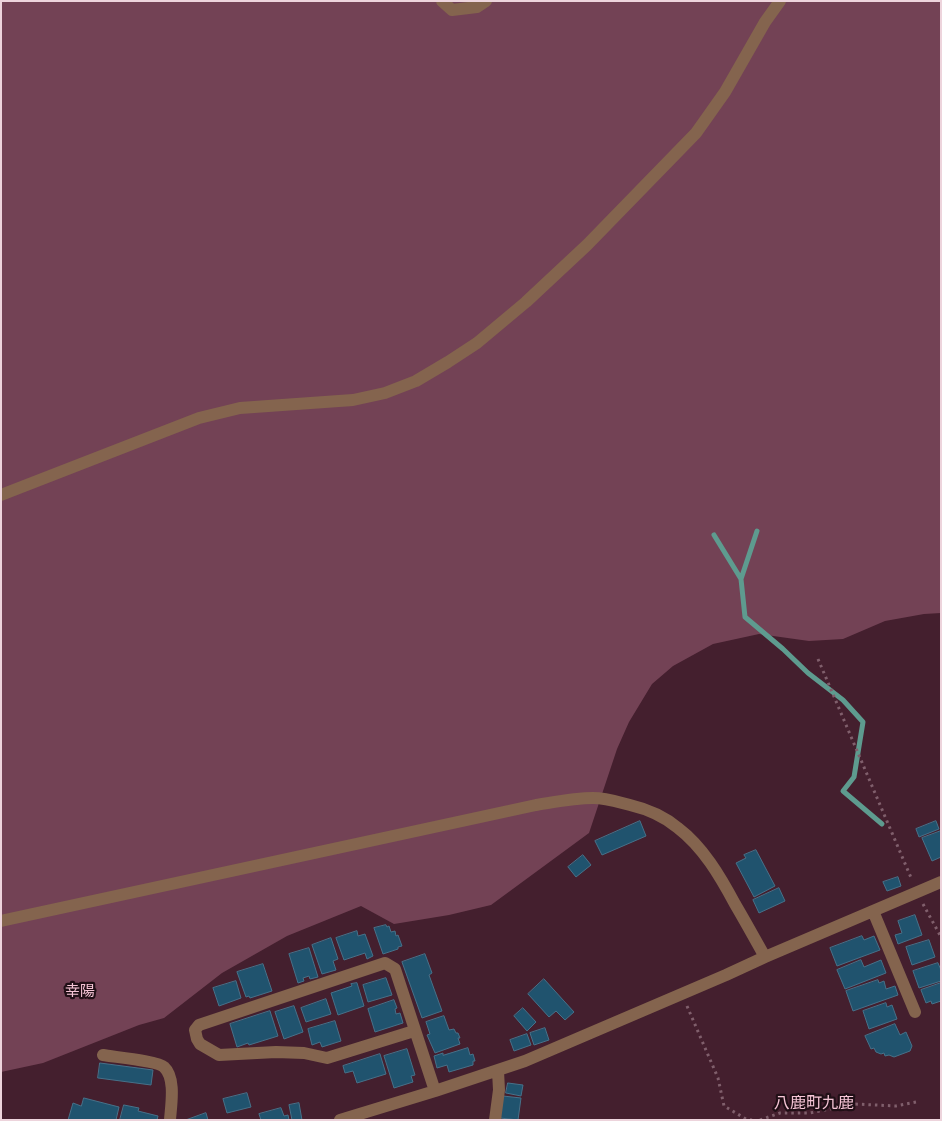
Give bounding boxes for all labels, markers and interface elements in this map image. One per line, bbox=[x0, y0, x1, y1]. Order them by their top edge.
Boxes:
district label: 幸陽 bbox=[65, 983, 95, 1001]
district label: 八鹿町九鹿 bbox=[774, 1093, 854, 1113]

